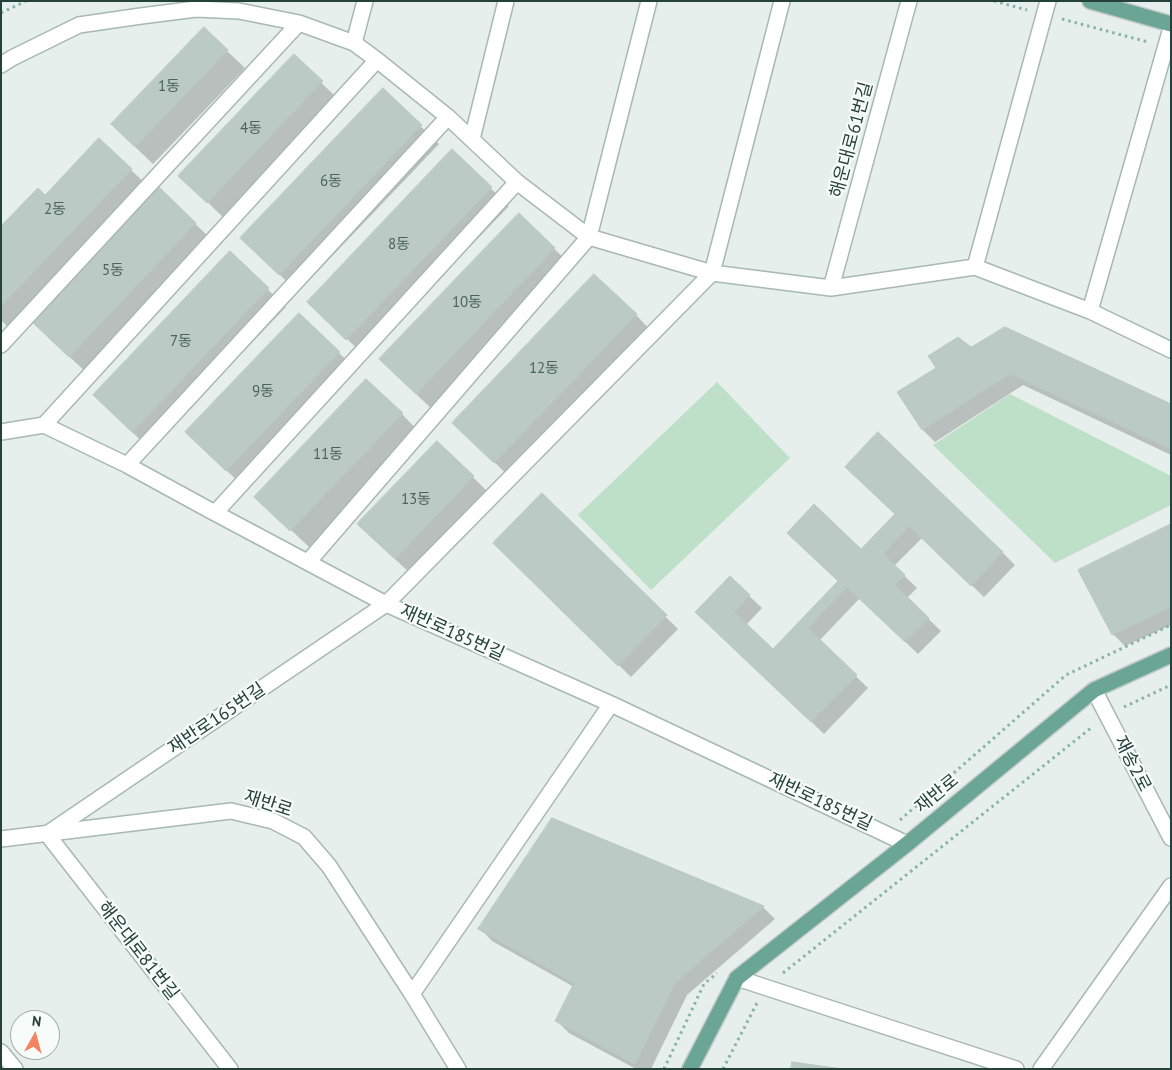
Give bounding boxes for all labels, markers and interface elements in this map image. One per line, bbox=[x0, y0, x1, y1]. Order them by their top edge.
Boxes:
house number: 1동 bbox=[158, 78, 180, 96]
street label: 해운대로61번길 bbox=[826, 80, 878, 200]
house number: 4동 bbox=[240, 120, 262, 138]
house number: 6동 bbox=[320, 173, 342, 191]
house number: 2동 bbox=[44, 201, 66, 219]
house number: 8동 bbox=[388, 236, 410, 254]
house number: 5동 bbox=[102, 262, 124, 280]
house number: 10동 bbox=[452, 294, 482, 312]
house number: 7동 bbox=[170, 333, 192, 351]
house number: 12동 bbox=[529, 360, 559, 378]
house number: 9동 bbox=[252, 383, 274, 401]
house number: 11동 bbox=[313, 446, 343, 464]
house number: 13동 bbox=[401, 491, 431, 509]
street label: 재반로185번길 bbox=[396, 600, 508, 666]
street label: 재반로165번길 bbox=[164, 679, 270, 759]
street label: 재송2로 bbox=[1109, 733, 1155, 795]
street label: 재반로185번길 bbox=[765, 768, 875, 836]
street label: 재반로 bbox=[911, 770, 963, 818]
street label: 재반로 bbox=[241, 786, 295, 822]
street label: 해운대로81번길 bbox=[93, 897, 183, 1005]
north arrow bbox=[10, 1010, 60, 1060]
text: N bbox=[31, 1012, 42, 1031]

